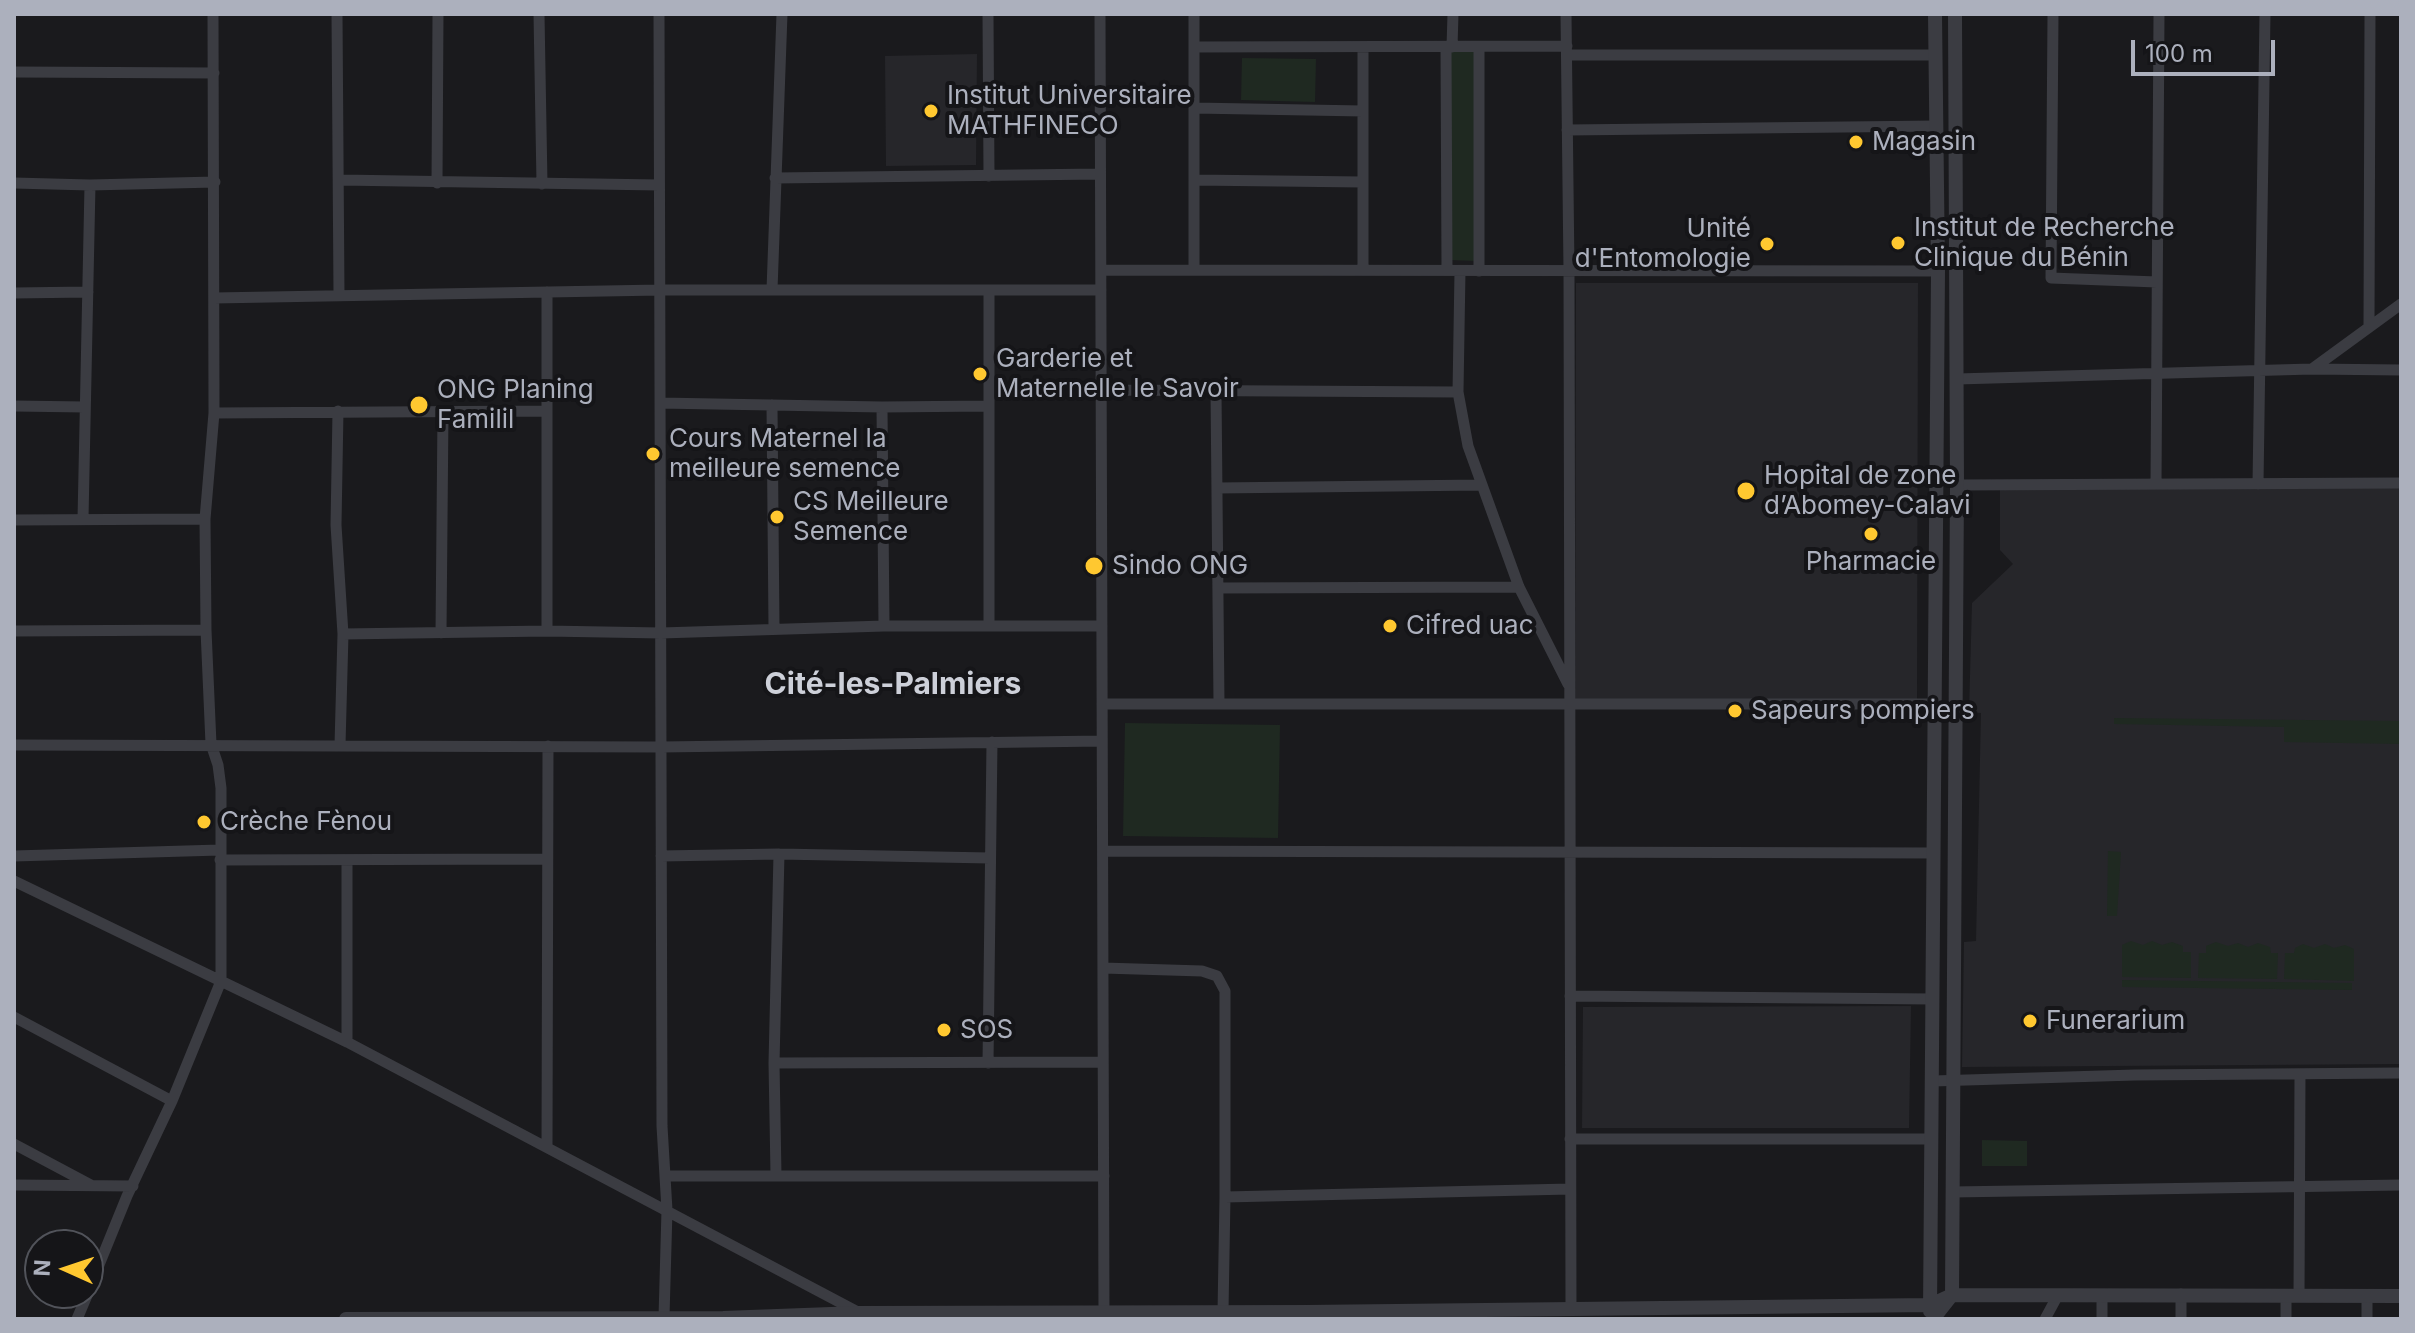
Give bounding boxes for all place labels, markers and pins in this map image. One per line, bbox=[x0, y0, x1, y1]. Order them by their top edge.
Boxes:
place label: Institut Universitaire MATHFINECO bbox=[947, 80, 1192, 142]
marker: Institut Universitaire MATHFINECO bbox=[922, 102, 940, 120]
place label: Magasin bbox=[1872, 126, 1976, 158]
marker: Magasin bbox=[1847, 133, 1865, 151]
place label: Institut de Recherche Clinique du Bénin bbox=[1914, 212, 2175, 274]
place label: Unité d'Entomologie bbox=[1575, 213, 1751, 274]
marker: Institut de Recherche Clinique du Bénin bbox=[1889, 234, 1907, 252]
marker: Unité d'Entomologie bbox=[1758, 235, 1776, 253]
place label: Garderie et Maternelle le Savoir bbox=[996, 343, 1239, 404]
marker: Garderie et Maternelle le Savoir bbox=[971, 365, 989, 383]
place label: ONG Planing Familil bbox=[437, 374, 594, 436]
marker: ONG Planing Familil bbox=[408, 394, 430, 416]
place label: Cours Maternel la meilleure semence bbox=[669, 423, 900, 484]
marker: Cours Maternel la meilleure semence bbox=[644, 445, 662, 463]
place label: Hopital de zone d’Abomey-Calavi bbox=[1764, 460, 1971, 522]
marker: Hopital de zone d’Abomey-Calavi bbox=[1735, 480, 1757, 502]
place label: CS Meilleure Semence bbox=[793, 486, 949, 548]
marker: CS Meilleure Semence bbox=[768, 508, 786, 526]
marker: Pharmacie bbox=[1862, 525, 1880, 543]
place label: Pharmacie bbox=[1806, 546, 1936, 578]
place label: Sindo ONG bbox=[1112, 550, 1248, 582]
marker: Sindo ONG bbox=[1083, 555, 1105, 577]
place label: Cifred uac bbox=[1406, 610, 1533, 642]
marker: Cifred uac bbox=[1381, 617, 1399, 635]
place label: Sapeurs pompiers bbox=[1751, 695, 1975, 727]
marker: Sapeurs pompiers bbox=[1726, 702, 1744, 720]
place label: Crèche Fènou bbox=[220, 806, 392, 838]
marker: Crèche Fènou bbox=[195, 813, 213, 831]
place label: Funerarium bbox=[2046, 1005, 2185, 1037]
marker: Funerarium bbox=[2021, 1012, 2039, 1030]
place label: SOS bbox=[960, 1014, 1013, 1046]
marker: SOS bbox=[935, 1021, 953, 1039]

